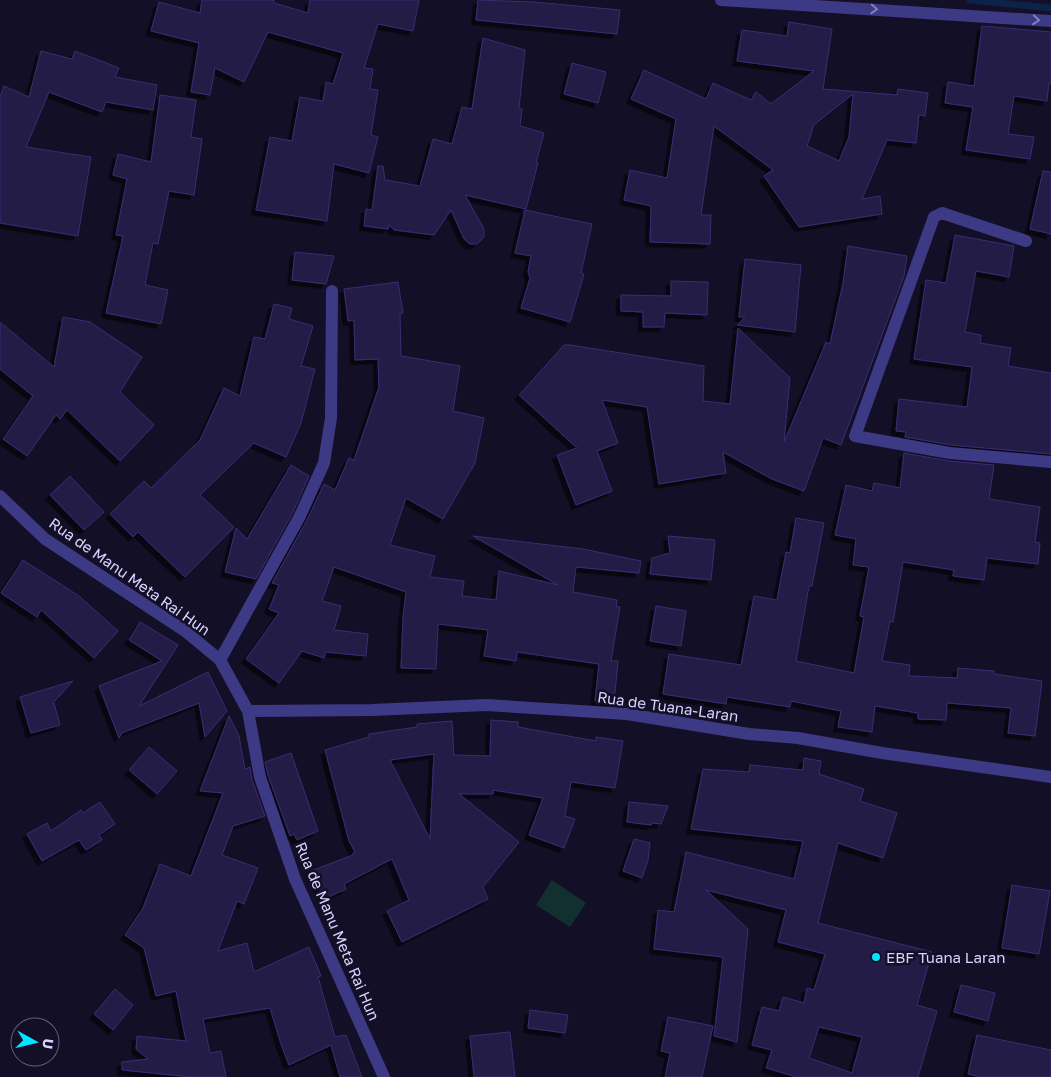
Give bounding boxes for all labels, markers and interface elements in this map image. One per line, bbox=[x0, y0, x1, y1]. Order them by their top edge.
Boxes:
one-way arrow bbox=[871, 4, 879, 15]
one-way arrow bbox=[1033, 14, 1041, 25]
street label: Rua de Manu Meta Rai Hun bbox=[46, 514, 214, 638]
street label: Rua de Tuana-Laran bbox=[596, 687, 740, 725]
street label: Rua de Manu Meta Rai Hun bbox=[292, 839, 384, 1023]
place label: EBF Tuana Laran bbox=[886, 948, 1005, 966]
marker: EBF Tuana Laran bbox=[870, 951, 882, 963]
north arrow bbox=[10, 1017, 60, 1067]
text: U bbox=[39, 1038, 57, 1050]

